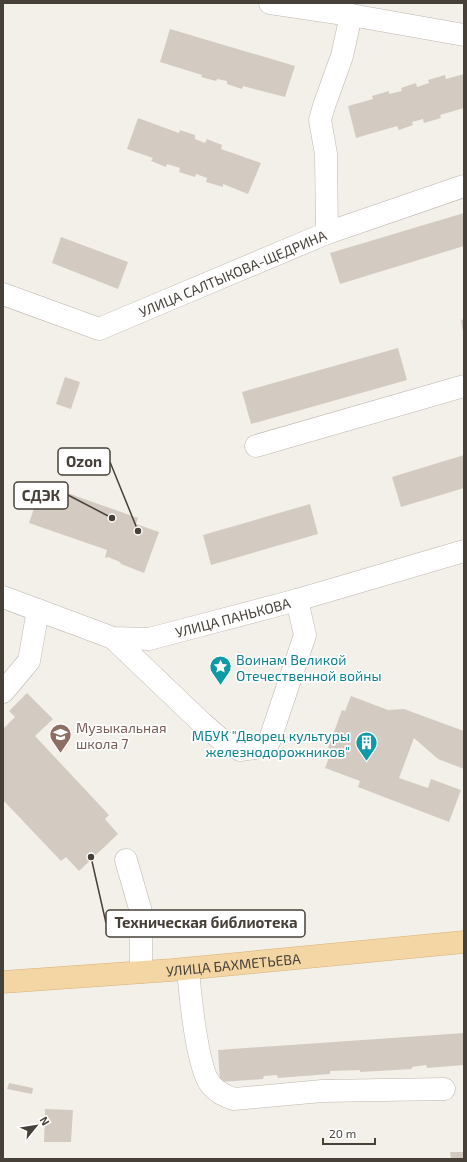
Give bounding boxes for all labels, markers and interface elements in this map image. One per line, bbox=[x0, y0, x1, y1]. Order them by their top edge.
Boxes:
street label: УЛИЦА САЛТЫКОВА-ЩЕДРИНА bbox=[136, 226, 329, 320]
callout: Ozon bbox=[58, 448, 110, 475]
text: Ozon bbox=[66, 452, 102, 470]
callout: СДЭК bbox=[14, 482, 68, 509]
text: СДЭК bbox=[22, 486, 61, 504]
street label: УЛИЦА ПАНЬКОВА bbox=[173, 594, 292, 640]
place label: Воинам Великой Отечественной войны bbox=[236, 651, 382, 684]
place icon: Воинам Великой Отечественной войны bbox=[207, 654, 233, 687]
place label: Музыкальная школа 7 bbox=[76, 719, 167, 752]
school or university icon: Музыкальная школа 7 bbox=[48, 722, 74, 755]
place label: МБУК "Дворец культуры железнодорожников" bbox=[192, 727, 350, 760]
building icon: МБУК "Дворец культуры железнодорожников" bbox=[353, 730, 379, 763]
callout: Техническая библиотека bbox=[106, 910, 305, 937]
text: Техническая библиотека bbox=[114, 913, 298, 931]
street label: УЛИЦА БАХМЕТЬЕВА bbox=[165, 949, 302, 979]
north arrow bbox=[16, 1106, 56, 1146]
text: N bbox=[37, 1114, 53, 1127]
scale bar bbox=[323, 1120, 375, 1146]
text: 20 m bbox=[329, 1126, 356, 1140]

